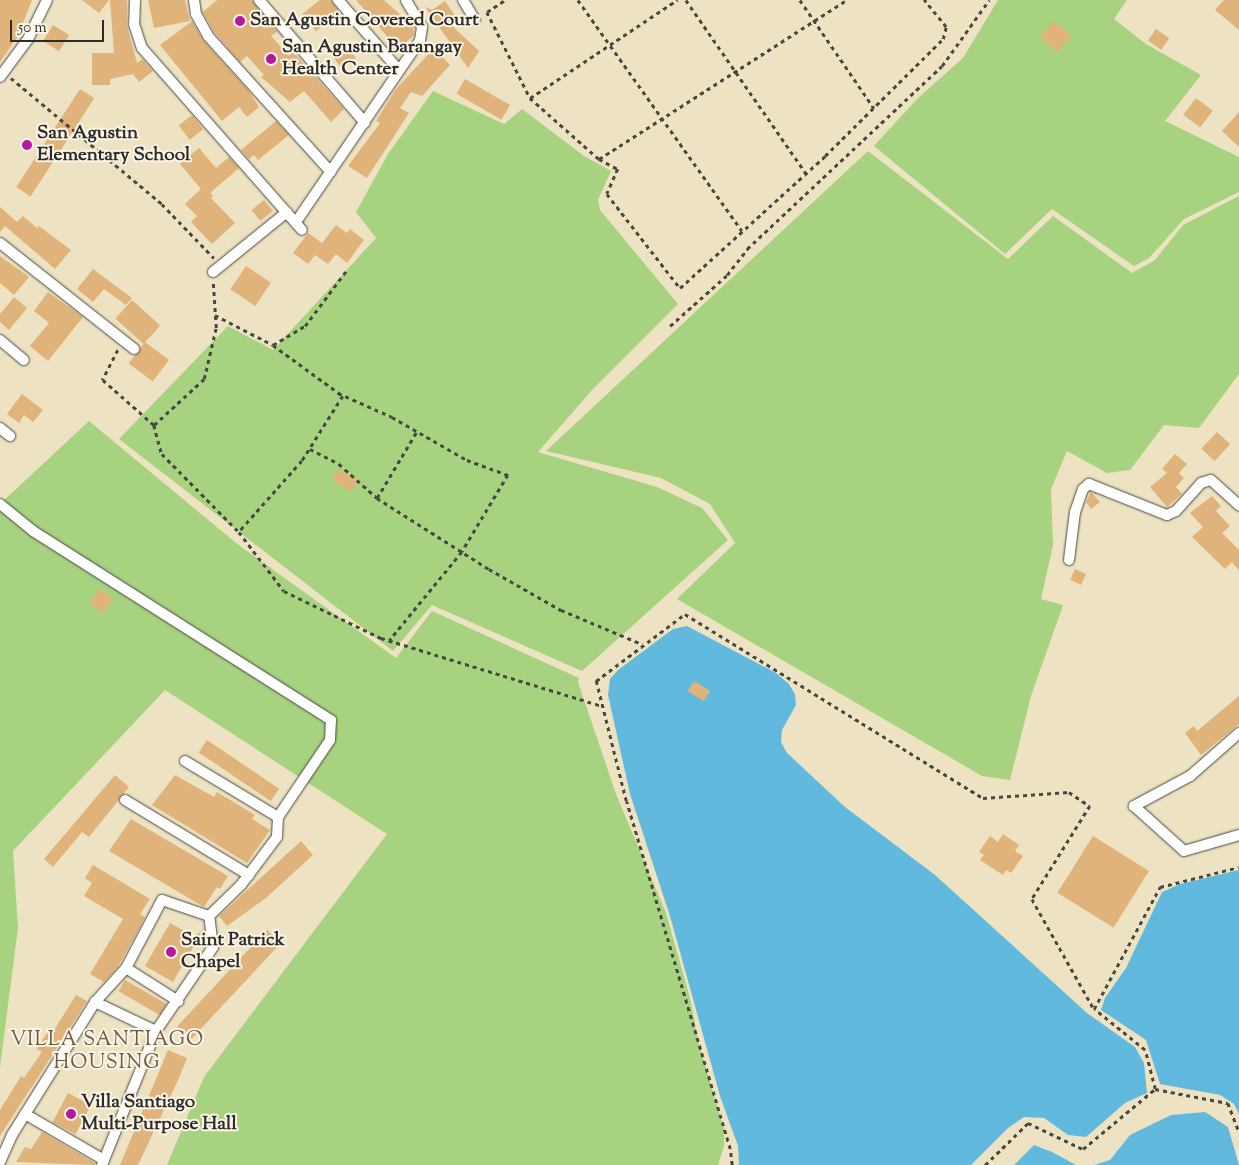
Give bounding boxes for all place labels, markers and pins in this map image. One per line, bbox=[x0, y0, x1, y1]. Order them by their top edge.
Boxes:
place label: San Agustin Covered Court bbox=[250, 10, 479, 32]
marker: San Agustin Covered Court bbox=[234, 15, 246, 27]
place label: San Agustin Barangay Health Center bbox=[282, 37, 462, 81]
marker: San Agustin Barangay Health Center bbox=[264, 52, 278, 66]
place label: San Agustin Elementary School bbox=[37, 123, 190, 167]
marker: San Agustin Elementary School bbox=[21, 139, 33, 151]
place label: Saint Patrick Chapel bbox=[181, 930, 285, 974]
marker: Saint Patrick Chapel bbox=[165, 946, 177, 958]
place label: Villa Santiago Multi-Purpose Hall bbox=[81, 1092, 237, 1136]
marker: Villa Santiago Multi-Purpose Hall bbox=[65, 1108, 77, 1120]

